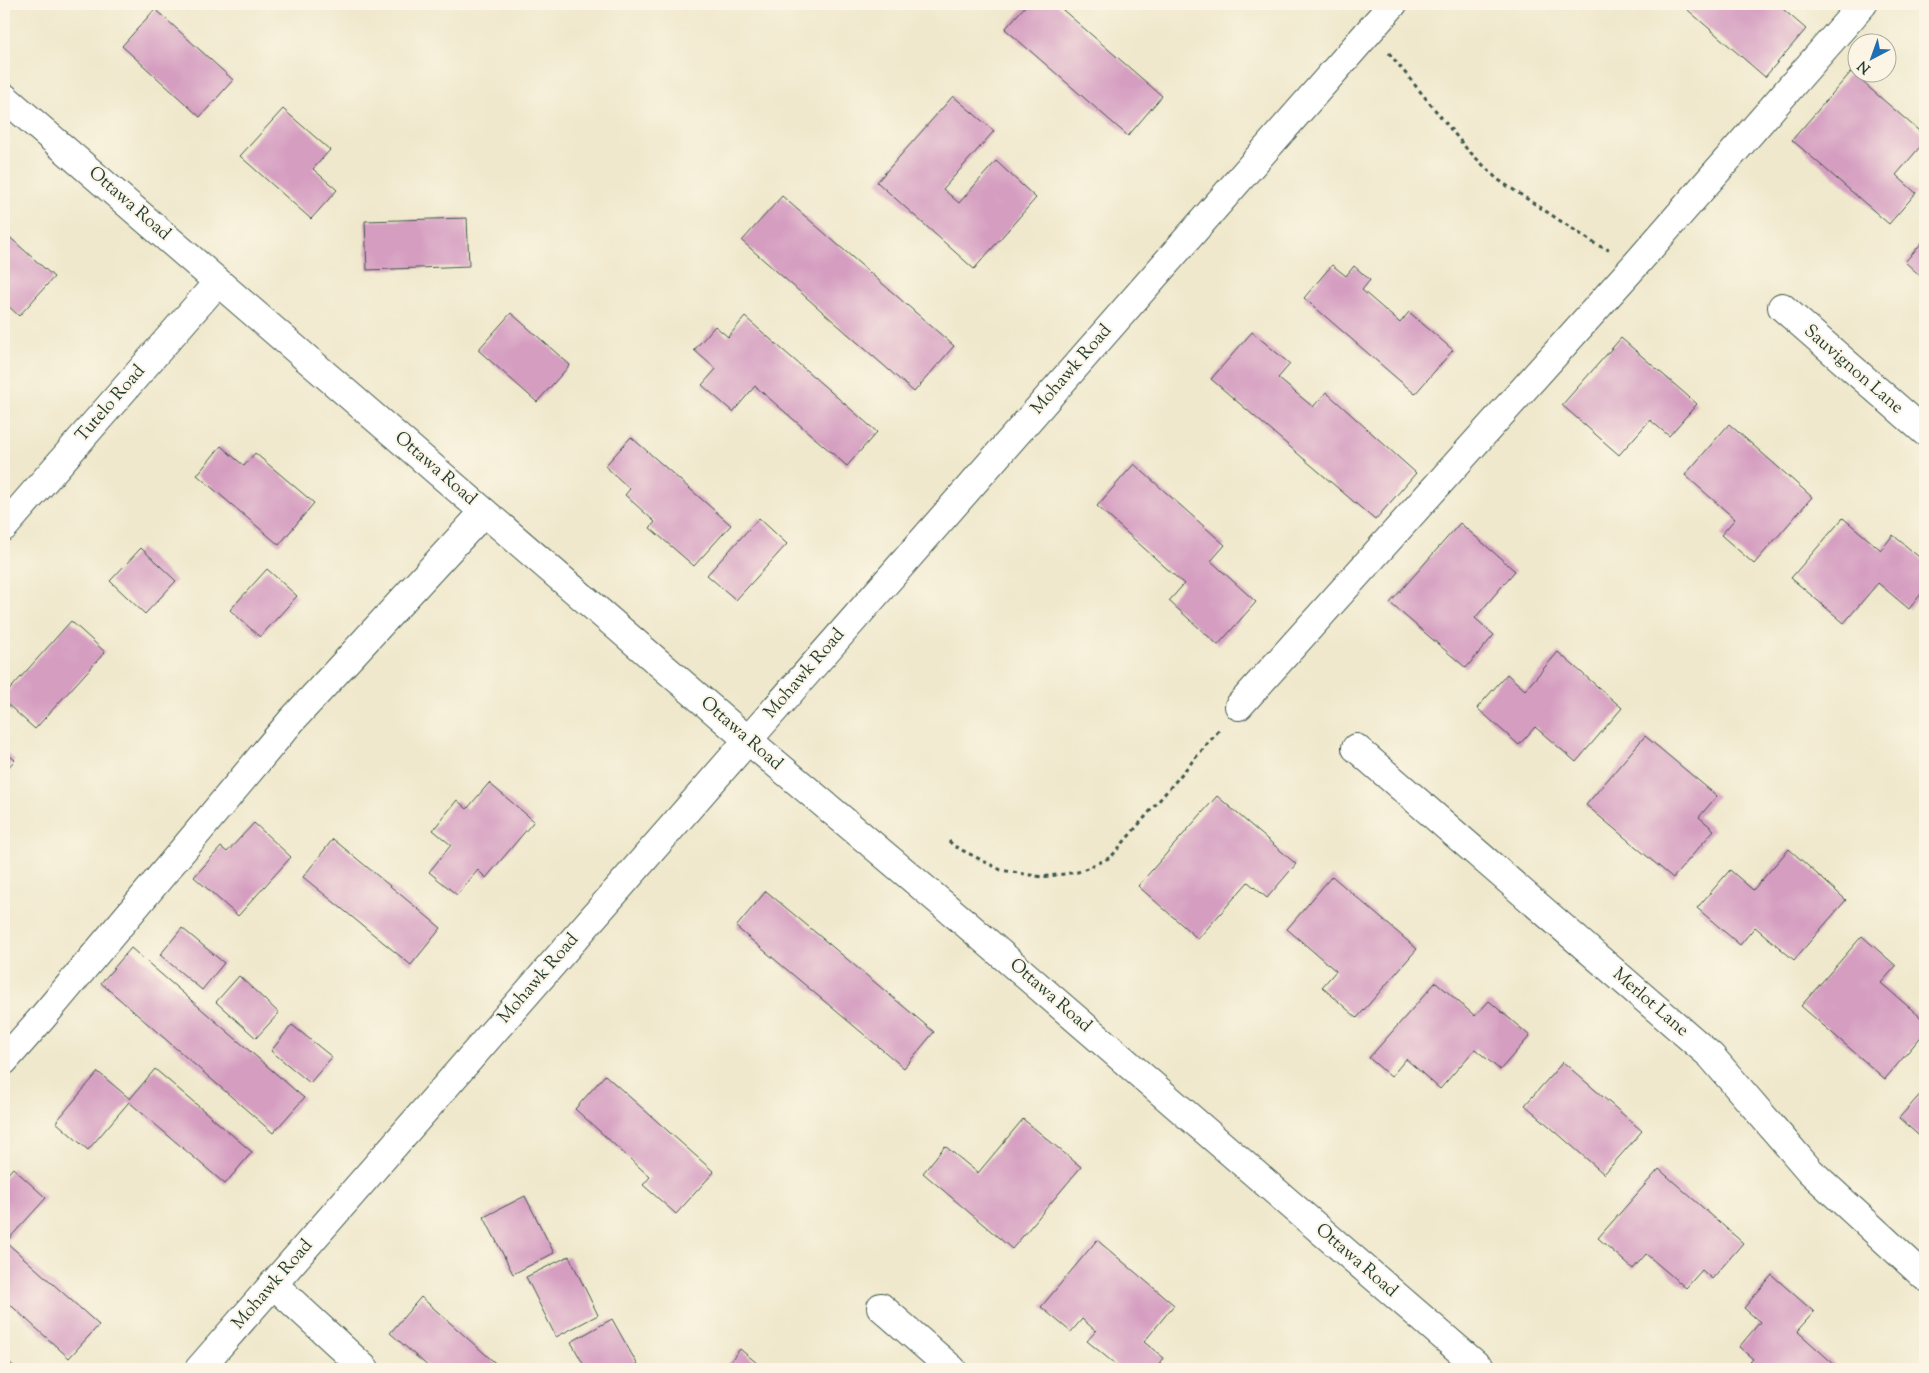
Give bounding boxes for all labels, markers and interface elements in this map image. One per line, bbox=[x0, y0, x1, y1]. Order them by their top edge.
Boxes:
north arrow bbox=[1846, 32, 1896, 82]
text: N bbox=[1854, 55, 1876, 78]
street label: Ottawa Road bbox=[82, 161, 176, 247]
street label: Mohawk Road bbox=[1025, 319, 1119, 421]
street label: Sauvignon Lane bbox=[1797, 319, 1909, 421]
street label: Tutelo Road bbox=[70, 360, 152, 448]
street label: Ottawa Road bbox=[388, 426, 482, 512]
street label: Mohawk Road bbox=[758, 623, 852, 725]
street label: Ottawa Road bbox=[694, 691, 788, 777]
street label: Mohawk Road bbox=[492, 928, 586, 1030]
street label: Ottawa Road bbox=[1003, 953, 1097, 1039]
street label: Merlot Lane bbox=[1606, 962, 1694, 1044]
street label: Ottawa Road bbox=[1309, 1218, 1403, 1304]
street label: Mohawk Road bbox=[226, 1234, 320, 1336]

